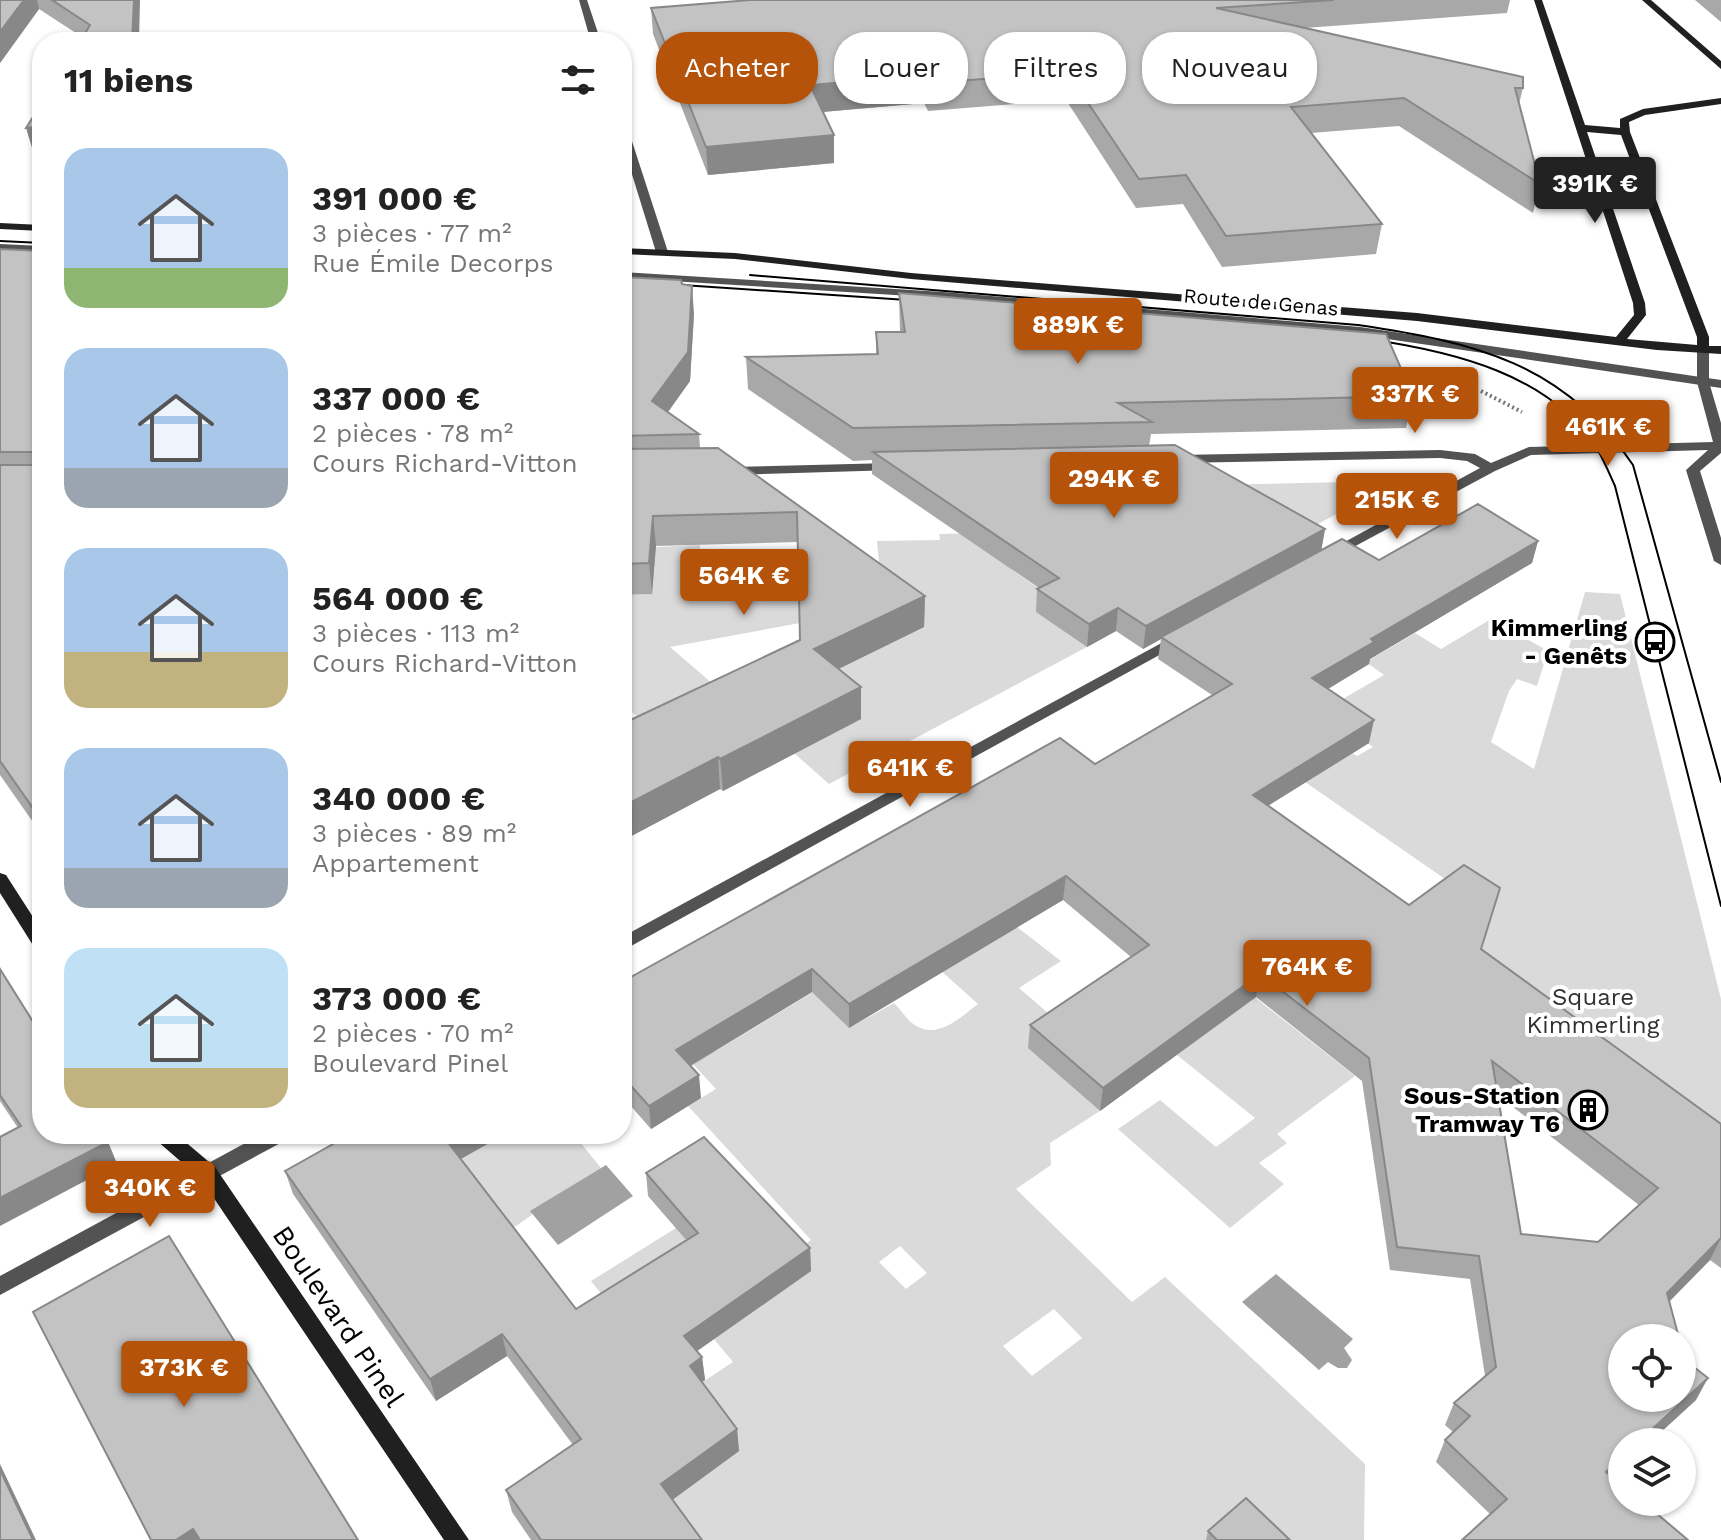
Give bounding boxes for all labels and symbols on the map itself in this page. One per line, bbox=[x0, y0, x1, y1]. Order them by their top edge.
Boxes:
pin: 391K € bbox=[1530, 157, 1660, 225]
street label: Route de Genas bbox=[1183, 283, 1339, 321]
pin: 889K € bbox=[1013, 298, 1143, 366]
pin: 337K € bbox=[1350, 367, 1480, 435]
pin: 461K € bbox=[1543, 400, 1673, 468]
pin: 294K € bbox=[1049, 452, 1179, 520]
pin: 215K € bbox=[1332, 473, 1462, 541]
pin: 564K € bbox=[679, 549, 809, 617]
place label: Kimmerling - Genêts bbox=[1491, 614, 1628, 670]
bus stop icon: Kimmerling - Genêts bbox=[1634, 621, 1676, 663]
pin: 641K € bbox=[845, 741, 975, 809]
pin: 764K € bbox=[1242, 940, 1372, 1008]
park label: Square Kimmerling bbox=[1527, 983, 1660, 1039]
place label: Sous-Station Tramway T6 bbox=[1404, 1082, 1560, 1138]
building icon: Sous-Station Tramway T6 bbox=[1567, 1089, 1609, 1131]
pin: 340K € bbox=[85, 1161, 215, 1229]
street label: Boulevard Pinel bbox=[266, 1219, 412, 1413]
pin: 373K € bbox=[119, 1341, 249, 1409]

